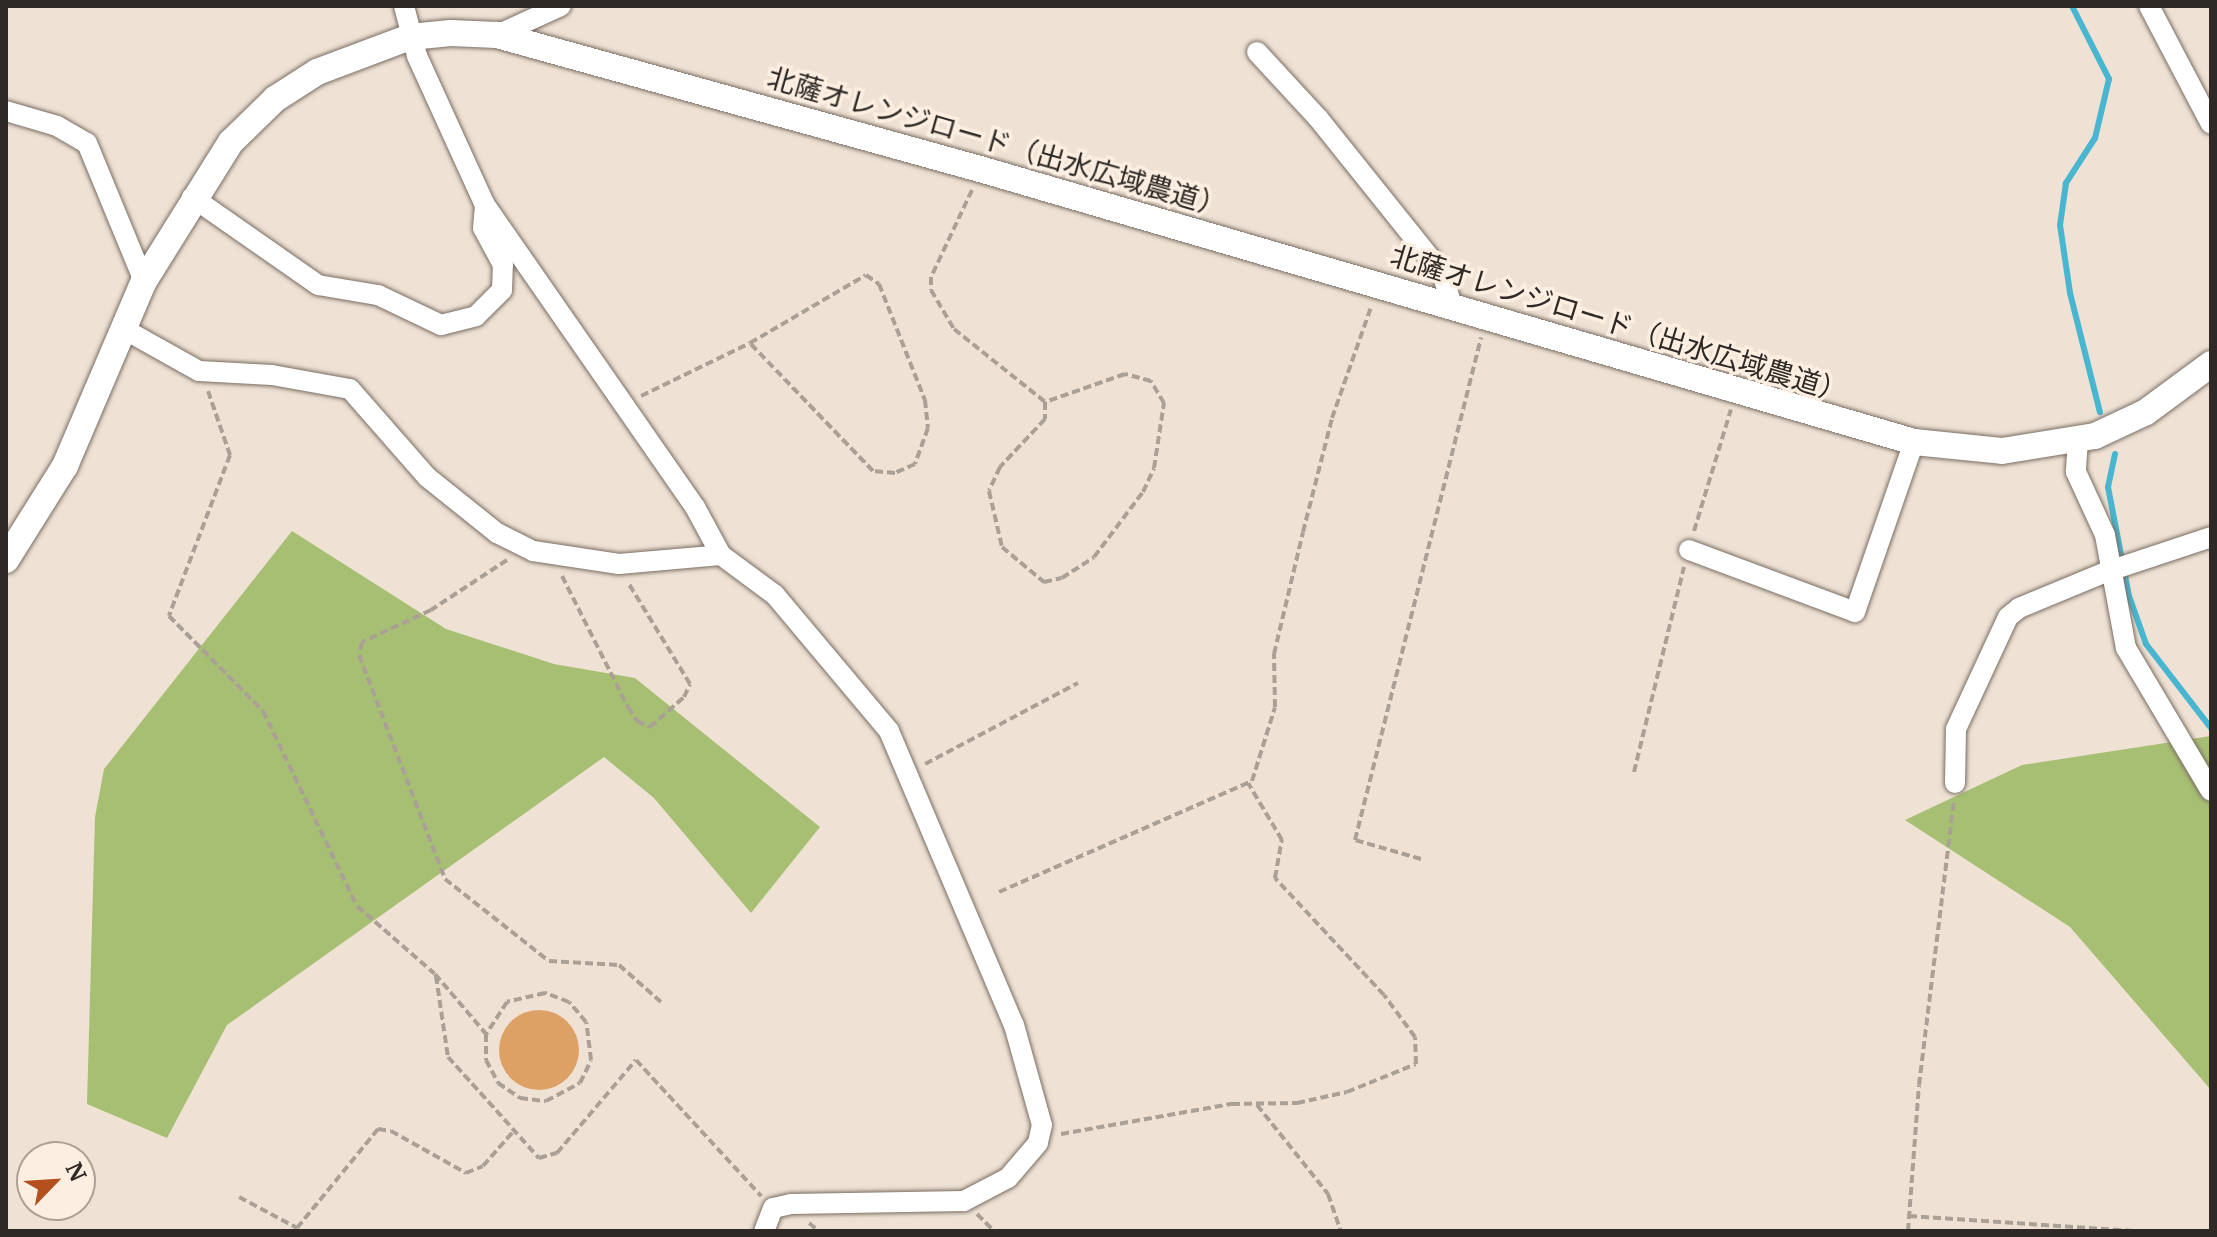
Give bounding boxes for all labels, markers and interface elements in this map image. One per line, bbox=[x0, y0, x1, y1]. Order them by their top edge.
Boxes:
street label: 北薩オレンジロード（出水広域農道） bbox=[764, 60, 1230, 224]
street label: 北薩オレンジロード（出水広域農道） bbox=[1386, 238, 1852, 410]
north arrow bbox=[16, 1141, 96, 1221]
text: N bbox=[60, 1158, 92, 1185]

